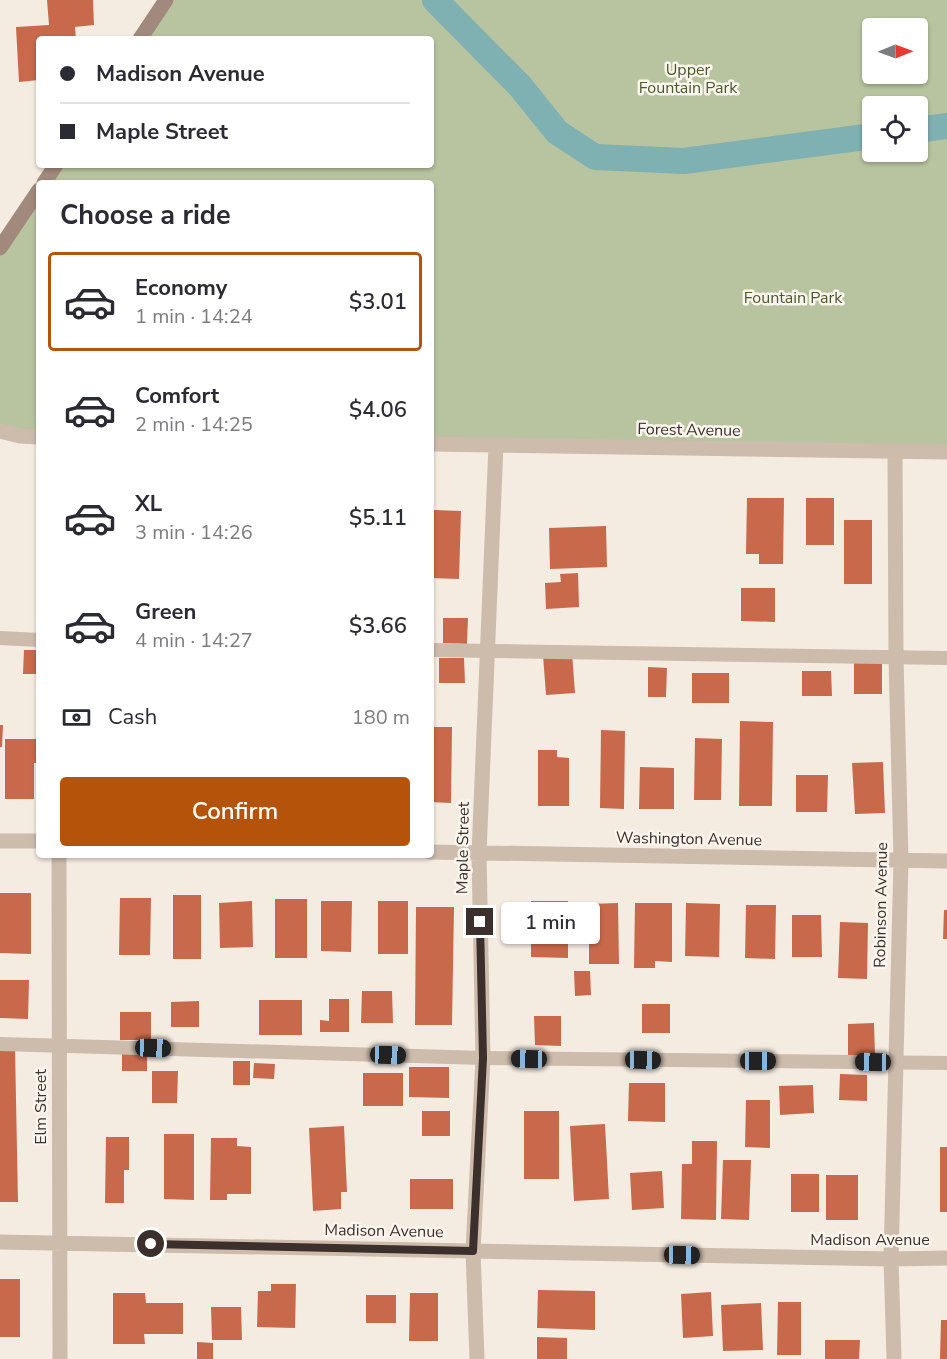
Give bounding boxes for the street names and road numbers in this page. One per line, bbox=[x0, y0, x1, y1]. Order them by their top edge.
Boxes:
street label: Forest Avenue bbox=[637, 418, 741, 442]
street label: Maple Street bbox=[451, 801, 475, 894]
street label: Washington Avenue bbox=[616, 827, 762, 851]
street label: Robinson Avenue bbox=[869, 842, 893, 968]
street label: Elm Street bbox=[30, 1069, 52, 1145]
street label: Madison Avenue bbox=[324, 1219, 444, 1243]
street label: Madison Avenue bbox=[810, 1229, 930, 1251]

